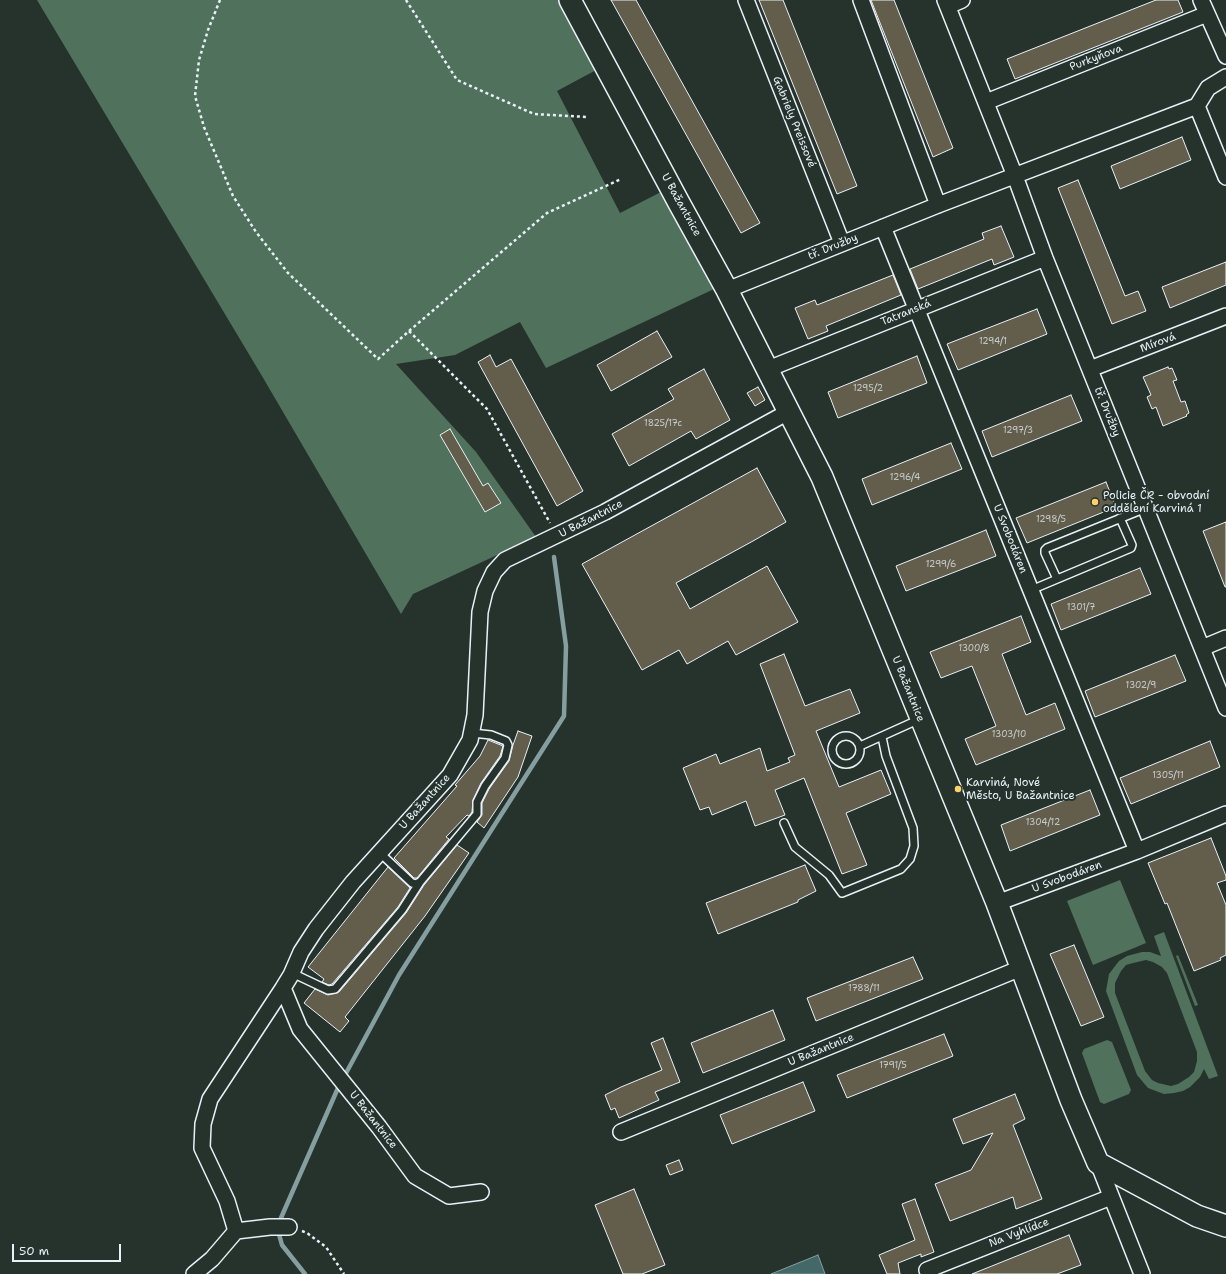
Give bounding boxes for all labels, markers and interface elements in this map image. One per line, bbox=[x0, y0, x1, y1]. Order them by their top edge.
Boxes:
street label: Purkyňova bbox=[1068, 42, 1124, 74]
street label: Gabriely Preissové bbox=[770, 74, 818, 170]
street label: U Bažantnice bbox=[658, 171, 704, 239]
street label: tř. Družby bbox=[806, 231, 860, 263]
street label: Tatranská bbox=[879, 297, 933, 329]
street label: Mírová bbox=[1138, 330, 1178, 356]
house number: 1294/1 bbox=[979, 337, 1007, 347]
house number: 1295/2 bbox=[853, 384, 883, 394]
street label: tř. Družby bbox=[1091, 385, 1123, 439]
house number: 1825/17c bbox=[644, 419, 682, 429]
house number: 1297/3 bbox=[1003, 426, 1033, 436]
house number: 1296/4 bbox=[890, 473, 920, 483]
place label: Policie ČR - obvodní oddělení Karviná 1 bbox=[1103, 489, 1209, 515]
street label: U Bažantnice bbox=[557, 497, 625, 541]
marker: Policie ČR - obvodní oddělení Karviná 1 bbox=[1090, 497, 1100, 507]
street label: U Svobodáren bbox=[990, 503, 1030, 575]
house number: 1298/5 bbox=[1036, 515, 1066, 525]
house number: 1299/6 bbox=[926, 560, 956, 570]
house number: 1301/7 bbox=[1067, 603, 1095, 613]
house number: 1300/8 bbox=[958, 644, 990, 654]
street label: U Bažantnice bbox=[889, 654, 927, 724]
house number: 1302/9 bbox=[1126, 681, 1156, 691]
house number: 1303/10 bbox=[992, 730, 1026, 740]
house number: 1305/11 bbox=[1152, 771, 1184, 781]
street label: U Bažantnice bbox=[397, 772, 453, 832]
place label: Karviná, Nové Město, U Bažantnice bbox=[966, 776, 1075, 802]
marker: Karviná, Nové Město, U Bažantnice bbox=[953, 784, 963, 794]
house number: 1304/12 bbox=[1026, 818, 1060, 828]
street label: U Svobodáren bbox=[1030, 858, 1104, 896]
house number: 1788/11 bbox=[848, 984, 880, 994]
street label: U Bažantnice bbox=[786, 1031, 856, 1069]
house number: 1791/5 bbox=[879, 1061, 907, 1071]
street label: U Bažantnice bbox=[346, 1088, 400, 1152]
street label: Na Vyhlídce bbox=[987, 1215, 1051, 1251]
scale bar bbox=[14, 1236, 123, 1262]
text: 50 m bbox=[19, 1243, 49, 1259]

